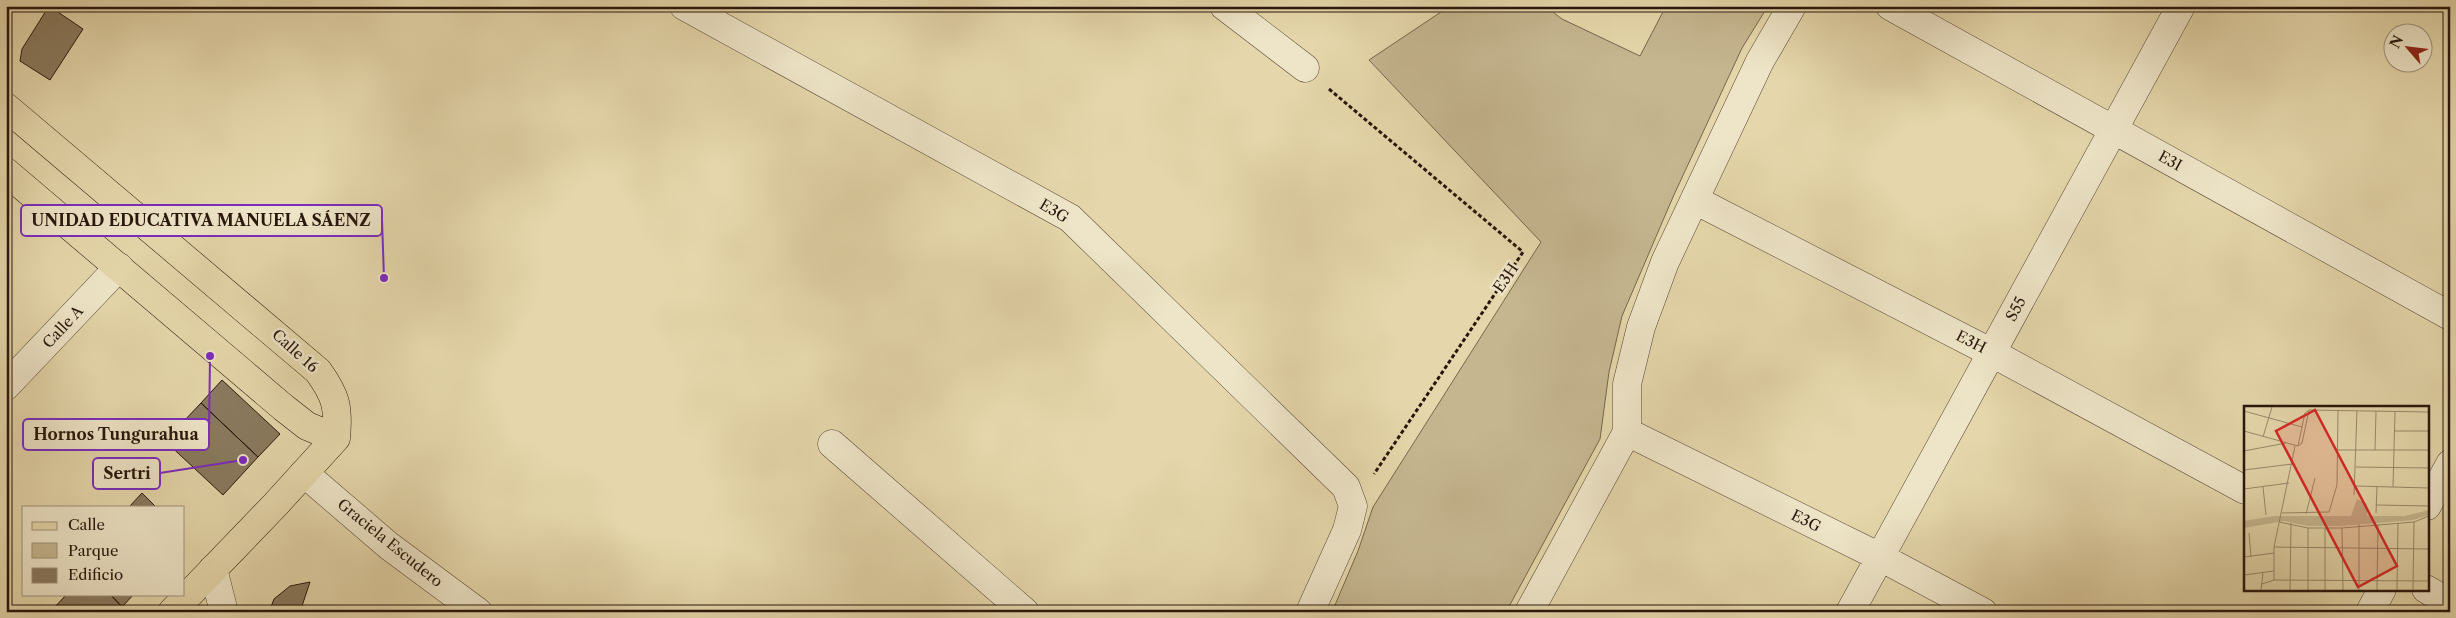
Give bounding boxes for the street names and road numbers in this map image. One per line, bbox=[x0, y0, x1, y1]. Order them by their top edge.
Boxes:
street label: E3I bbox=[2155, 146, 2185, 175]
street label: E3G bbox=[1036, 195, 1072, 227]
street label: E3H bbox=[1489, 259, 1522, 296]
street label: S55 bbox=[2001, 293, 2030, 324]
street label: Calle A bbox=[38, 301, 88, 352]
street label: Calle 16 bbox=[268, 325, 323, 377]
street label: E3H bbox=[1953, 326, 1990, 357]
street label: Graciela Escudero bbox=[334, 494, 447, 591]
street label: E3G bbox=[1788, 505, 1824, 536]

